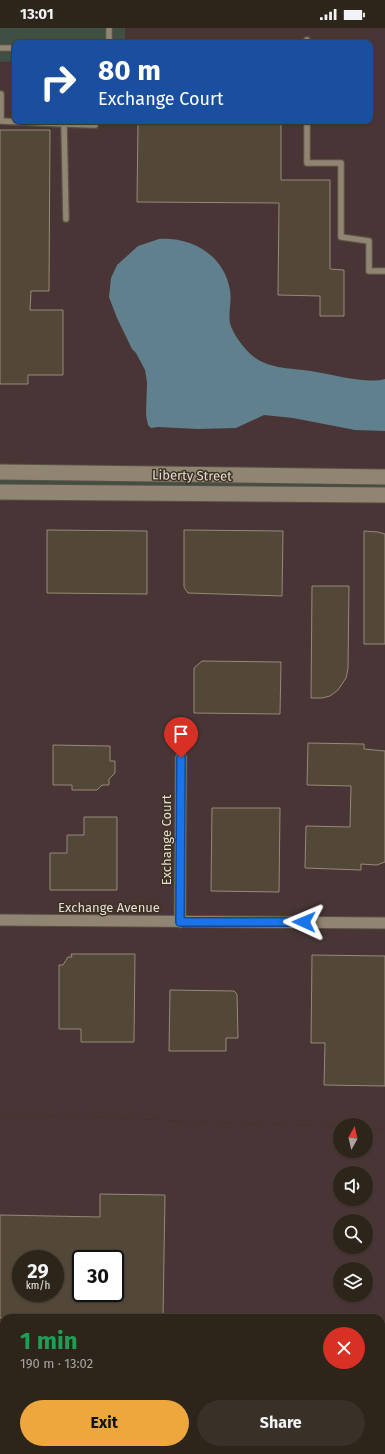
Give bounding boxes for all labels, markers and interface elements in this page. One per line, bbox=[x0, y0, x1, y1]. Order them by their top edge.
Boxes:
text: 13:01 bbox=[20, 5, 54, 23]
text: 80 m bbox=[98, 54, 161, 87]
icon: right bbox=[32, 56, 84, 108]
text: Exchange Court bbox=[98, 88, 224, 110]
street label: Liberty Street bbox=[152, 467, 232, 484]
pin bbox=[164, 717, 198, 758]
icon: arrive bbox=[170, 723, 192, 745]
street label: Exchange Court bbox=[159, 794, 174, 885]
street label: Exchange Avenue bbox=[58, 900, 160, 915]
position arrow bbox=[283, 901, 325, 943]
north arrow bbox=[333, 1118, 373, 1158]
map controls bbox=[333, 1118, 373, 1302]
button: sound bbox=[333, 1166, 373, 1206]
button: search bbox=[333, 1214, 373, 1254]
speed limit sign: 30 bbox=[72, 1250, 124, 1302]
text: 29 bbox=[27, 1259, 49, 1283]
button: layers bbox=[333, 1262, 373, 1302]
text: km/h bbox=[26, 1280, 50, 1292]
text: 1 min bbox=[20, 1327, 78, 1355]
button: close bbox=[323, 1327, 365, 1369]
text: 190 m · 13:02 bbox=[20, 1356, 93, 1371]
button: Exit bbox=[20, 1400, 189, 1446]
button: Share bbox=[197, 1400, 365, 1446]

